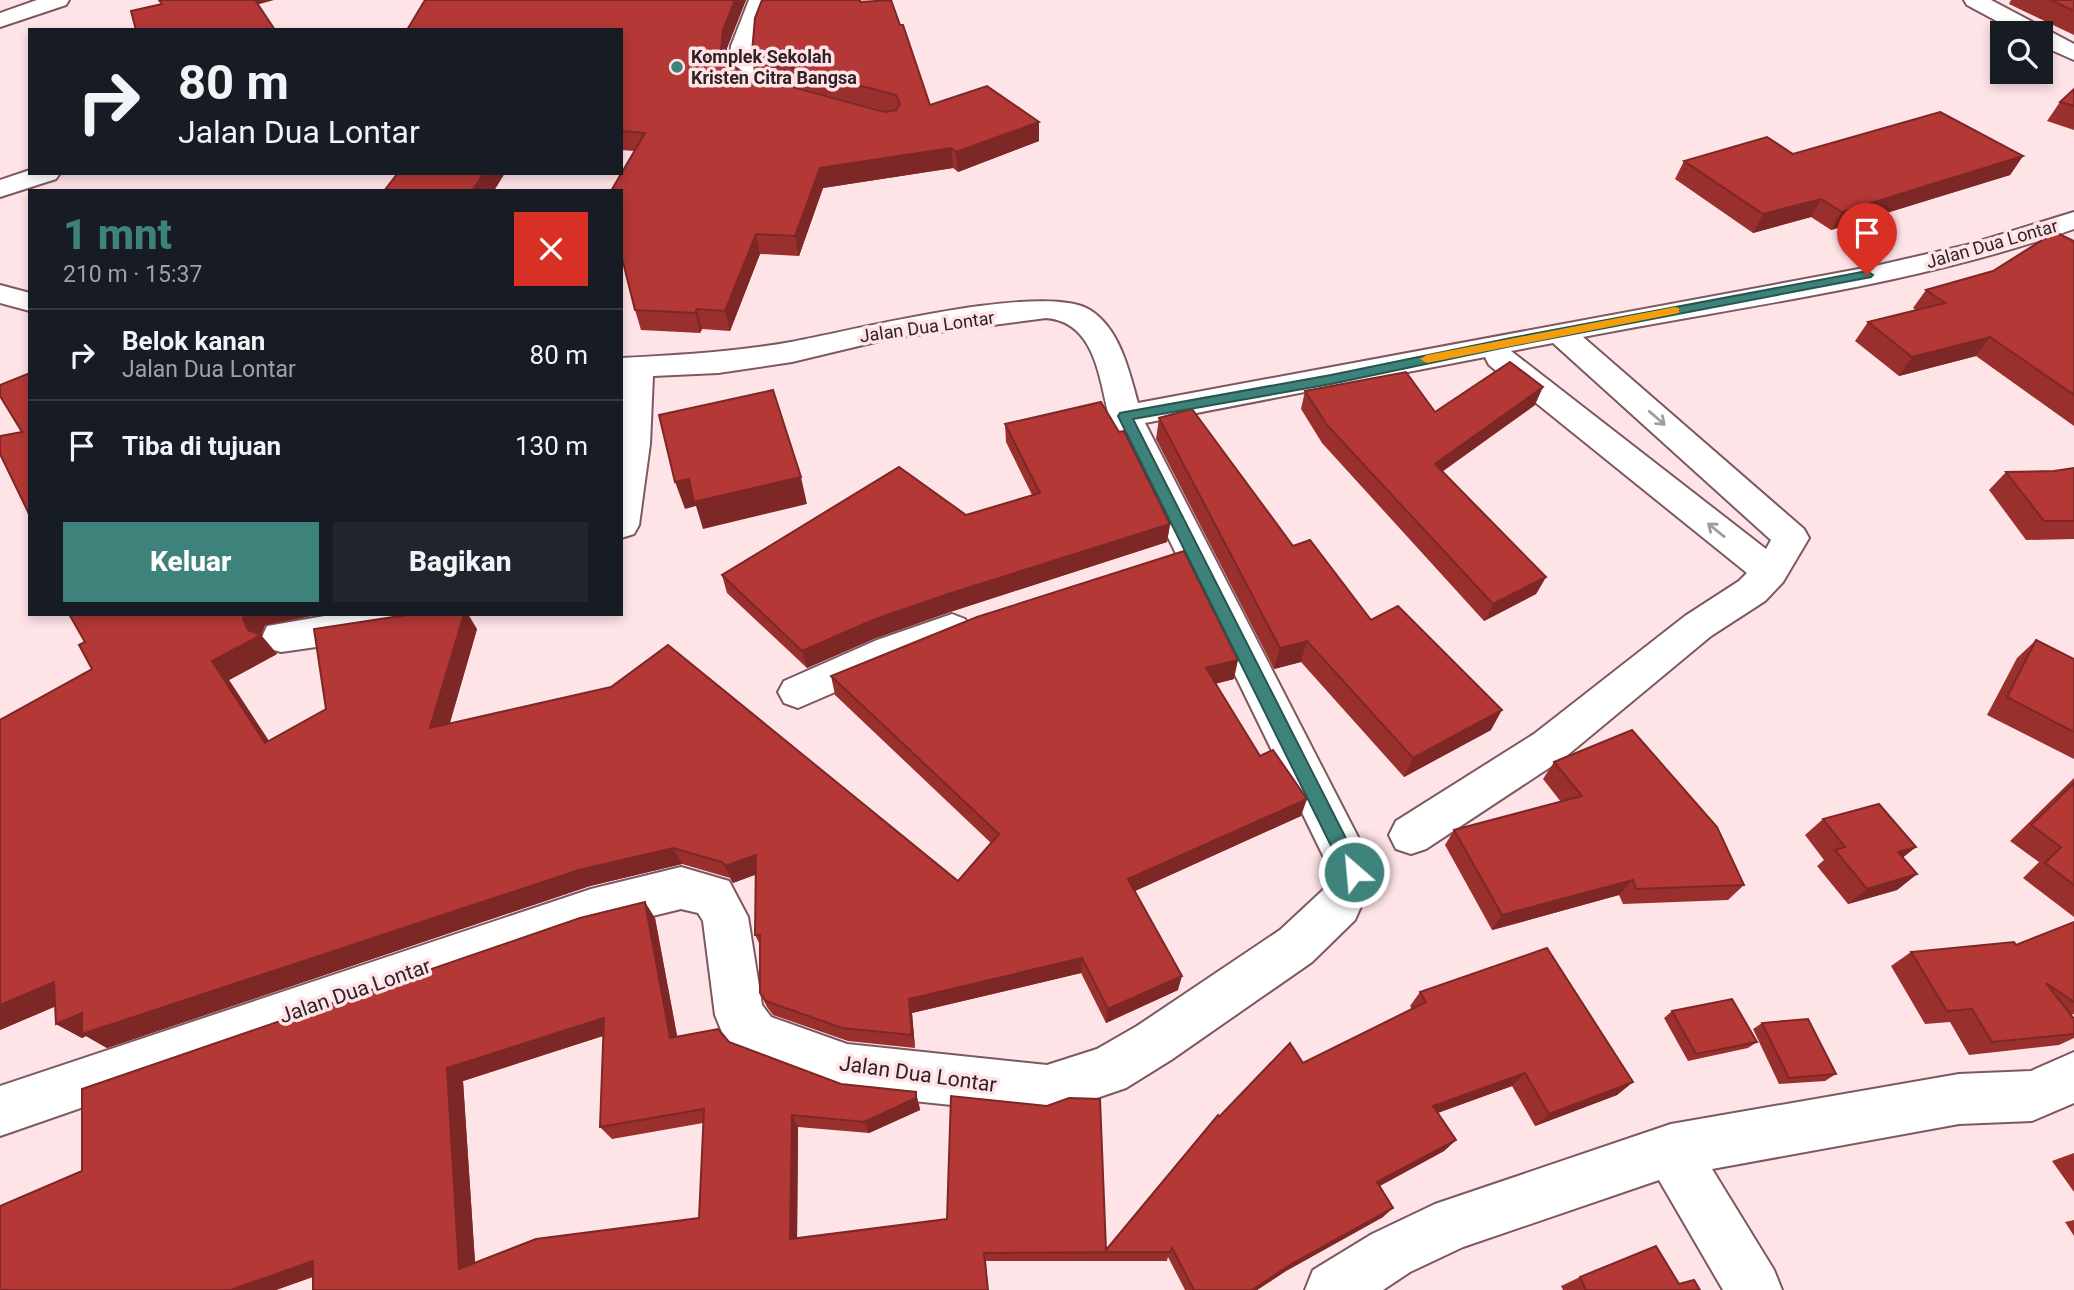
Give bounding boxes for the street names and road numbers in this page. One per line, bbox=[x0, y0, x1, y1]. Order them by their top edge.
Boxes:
street label: Jalan Dua Lontar bbox=[1924, 215, 2060, 272]
street label: Jalan Dua Lontar bbox=[858, 307, 996, 346]
street label: Jalan Dua Lontar bbox=[276, 954, 434, 1028]
street label: Jalan Dua Lontar bbox=[838, 1051, 998, 1097]

